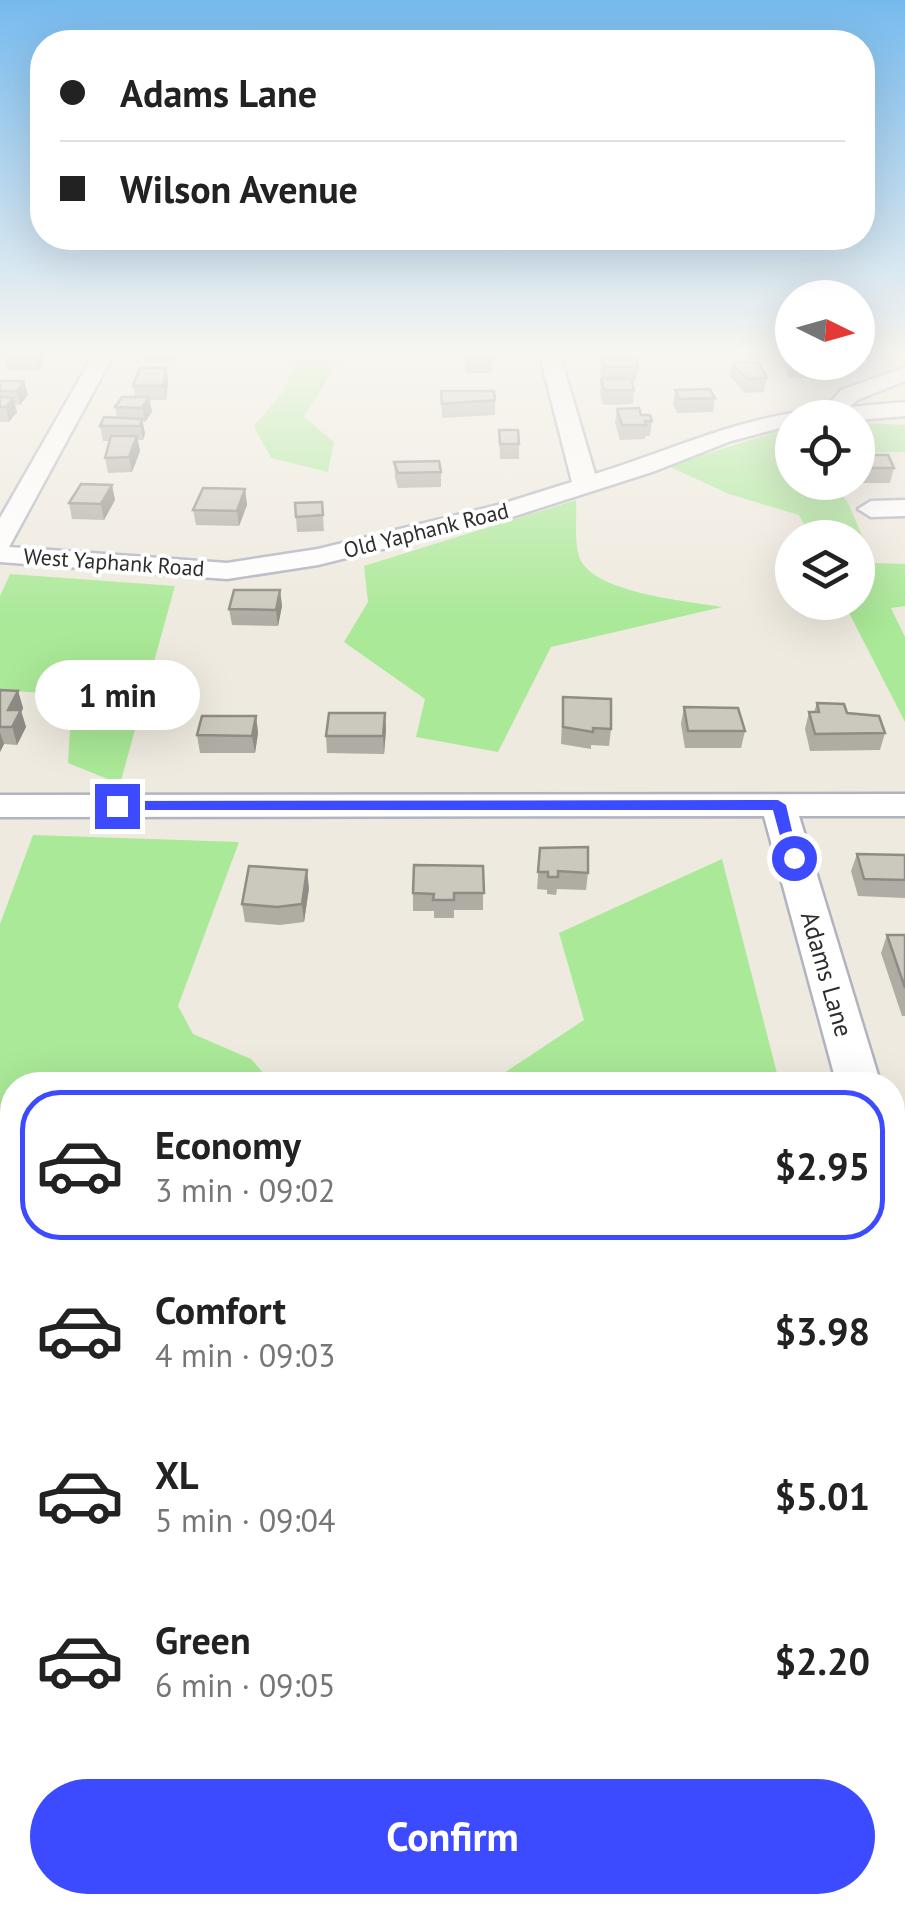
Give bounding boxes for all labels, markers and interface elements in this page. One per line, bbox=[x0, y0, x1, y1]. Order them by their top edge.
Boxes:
text: Adams Lane bbox=[120, 68, 317, 117]
text: Wilson Avenue bbox=[120, 164, 358, 213]
north arrow bbox=[775, 280, 875, 380]
map controls bbox=[775, 280, 875, 620]
button: locate bbox=[775, 400, 875, 500]
street label: Old Yaphank Road bbox=[340, 496, 512, 564]
button: layers bbox=[775, 520, 875, 620]
street label: West Yaphank Road bbox=[23, 542, 205, 582]
callout: 1 min bbox=[34, 661, 200, 731]
text: 1 min bbox=[78, 674, 157, 716]
route end bbox=[95, 784, 140, 829]
route start bbox=[772, 836, 817, 881]
street label: Adams Lane bbox=[794, 907, 860, 1041]
icon: car bbox=[35, 1120, 125, 1210]
text: Economy bbox=[155, 1120, 301, 1169]
text: $2.95 bbox=[774, 1141, 870, 1190]
text: 3 min · 09:02 bbox=[155, 1169, 335, 1211]
icon: car bbox=[35, 1285, 125, 1375]
text: Comfort bbox=[155, 1285, 286, 1334]
text: $3.98 bbox=[774, 1306, 870, 1355]
text: 4 min · 09:03 bbox=[155, 1334, 335, 1376]
icon: car bbox=[35, 1450, 125, 1540]
text: XL bbox=[155, 1450, 199, 1499]
text: $5.01 bbox=[774, 1471, 870, 1520]
text: 5 min · 09:04 bbox=[155, 1499, 335, 1541]
icon: car bbox=[35, 1615, 125, 1705]
text: Green bbox=[155, 1615, 251, 1664]
text: $2.20 bbox=[774, 1636, 870, 1685]
text: 6 min · 09:05 bbox=[155, 1664, 335, 1706]
button: Confirm bbox=[30, 1779, 875, 1894]

